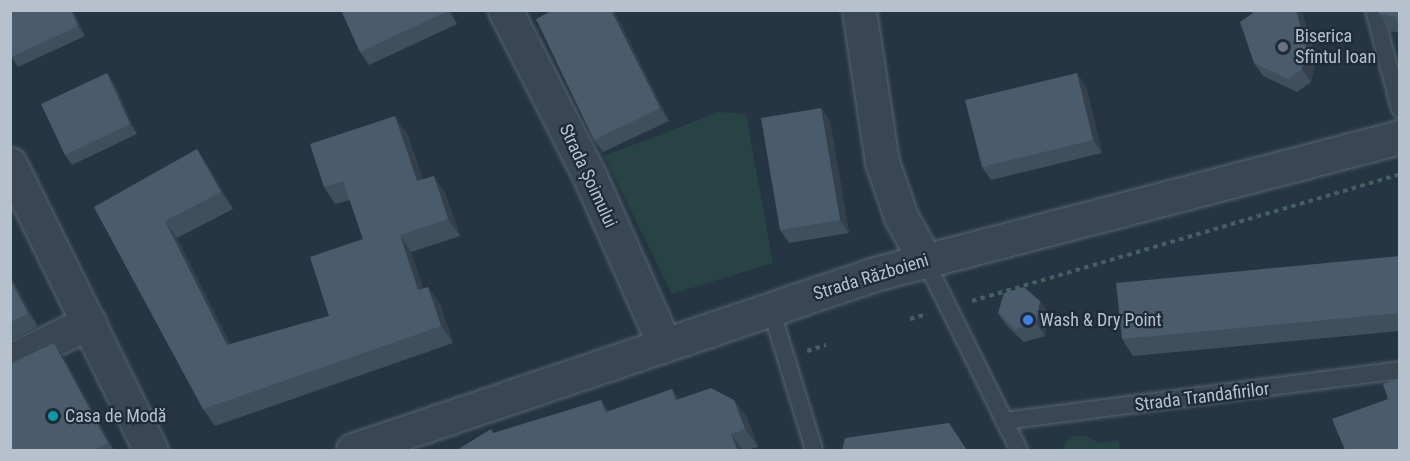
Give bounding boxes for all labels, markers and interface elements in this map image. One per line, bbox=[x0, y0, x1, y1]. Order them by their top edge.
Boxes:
place label: Biserica Sfîntul Ioan bbox=[1295, 26, 1376, 68]
marker: Biserica Sfîntul Ioan bbox=[1276, 40, 1290, 54]
street label: Strada Șoimului bbox=[555, 121, 621, 231]
street label: Strada Războieni bbox=[811, 249, 931, 305]
place label: Wash & Dry Point bbox=[1040, 309, 1162, 331]
marker: Wash & Dry Point bbox=[1021, 313, 1035, 327]
street label: Strada Trandafirilor bbox=[1133, 378, 1271, 416]
place label: Casa de Modă bbox=[65, 405, 166, 427]
marker: Casa de Modă bbox=[46, 409, 60, 423]

